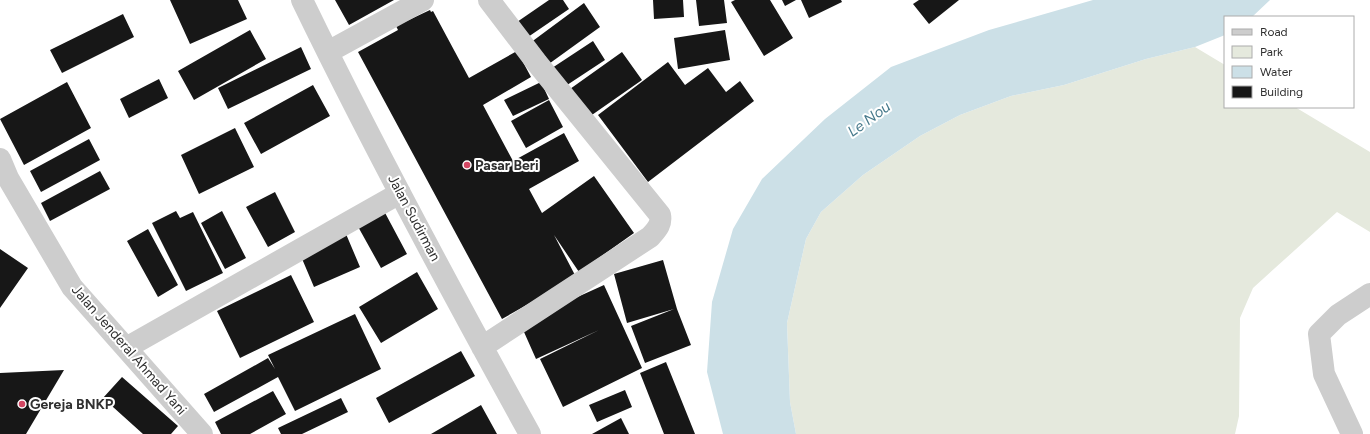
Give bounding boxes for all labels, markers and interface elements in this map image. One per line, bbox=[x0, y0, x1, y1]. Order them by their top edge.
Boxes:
legend bbox=[1224, 16, 1354, 108]
text: Road bbox=[1260, 25, 1288, 39]
text: Park bbox=[1260, 45, 1283, 59]
text: Water bbox=[1260, 65, 1292, 79]
text: Building bbox=[1260, 85, 1303, 99]
water label: Le Nou bbox=[844, 97, 894, 141]
place label: Pasar Beri bbox=[475, 157, 539, 174]
marker: Pasar Beri bbox=[462, 160, 472, 170]
street label: Jalan Sudirman bbox=[384, 172, 444, 264]
street label: Jalan Jenderal Ahmad Yani bbox=[68, 282, 190, 418]
place label: Gereja BNKP bbox=[30, 396, 114, 413]
marker: Gereja BNKP bbox=[17, 399, 27, 409]

